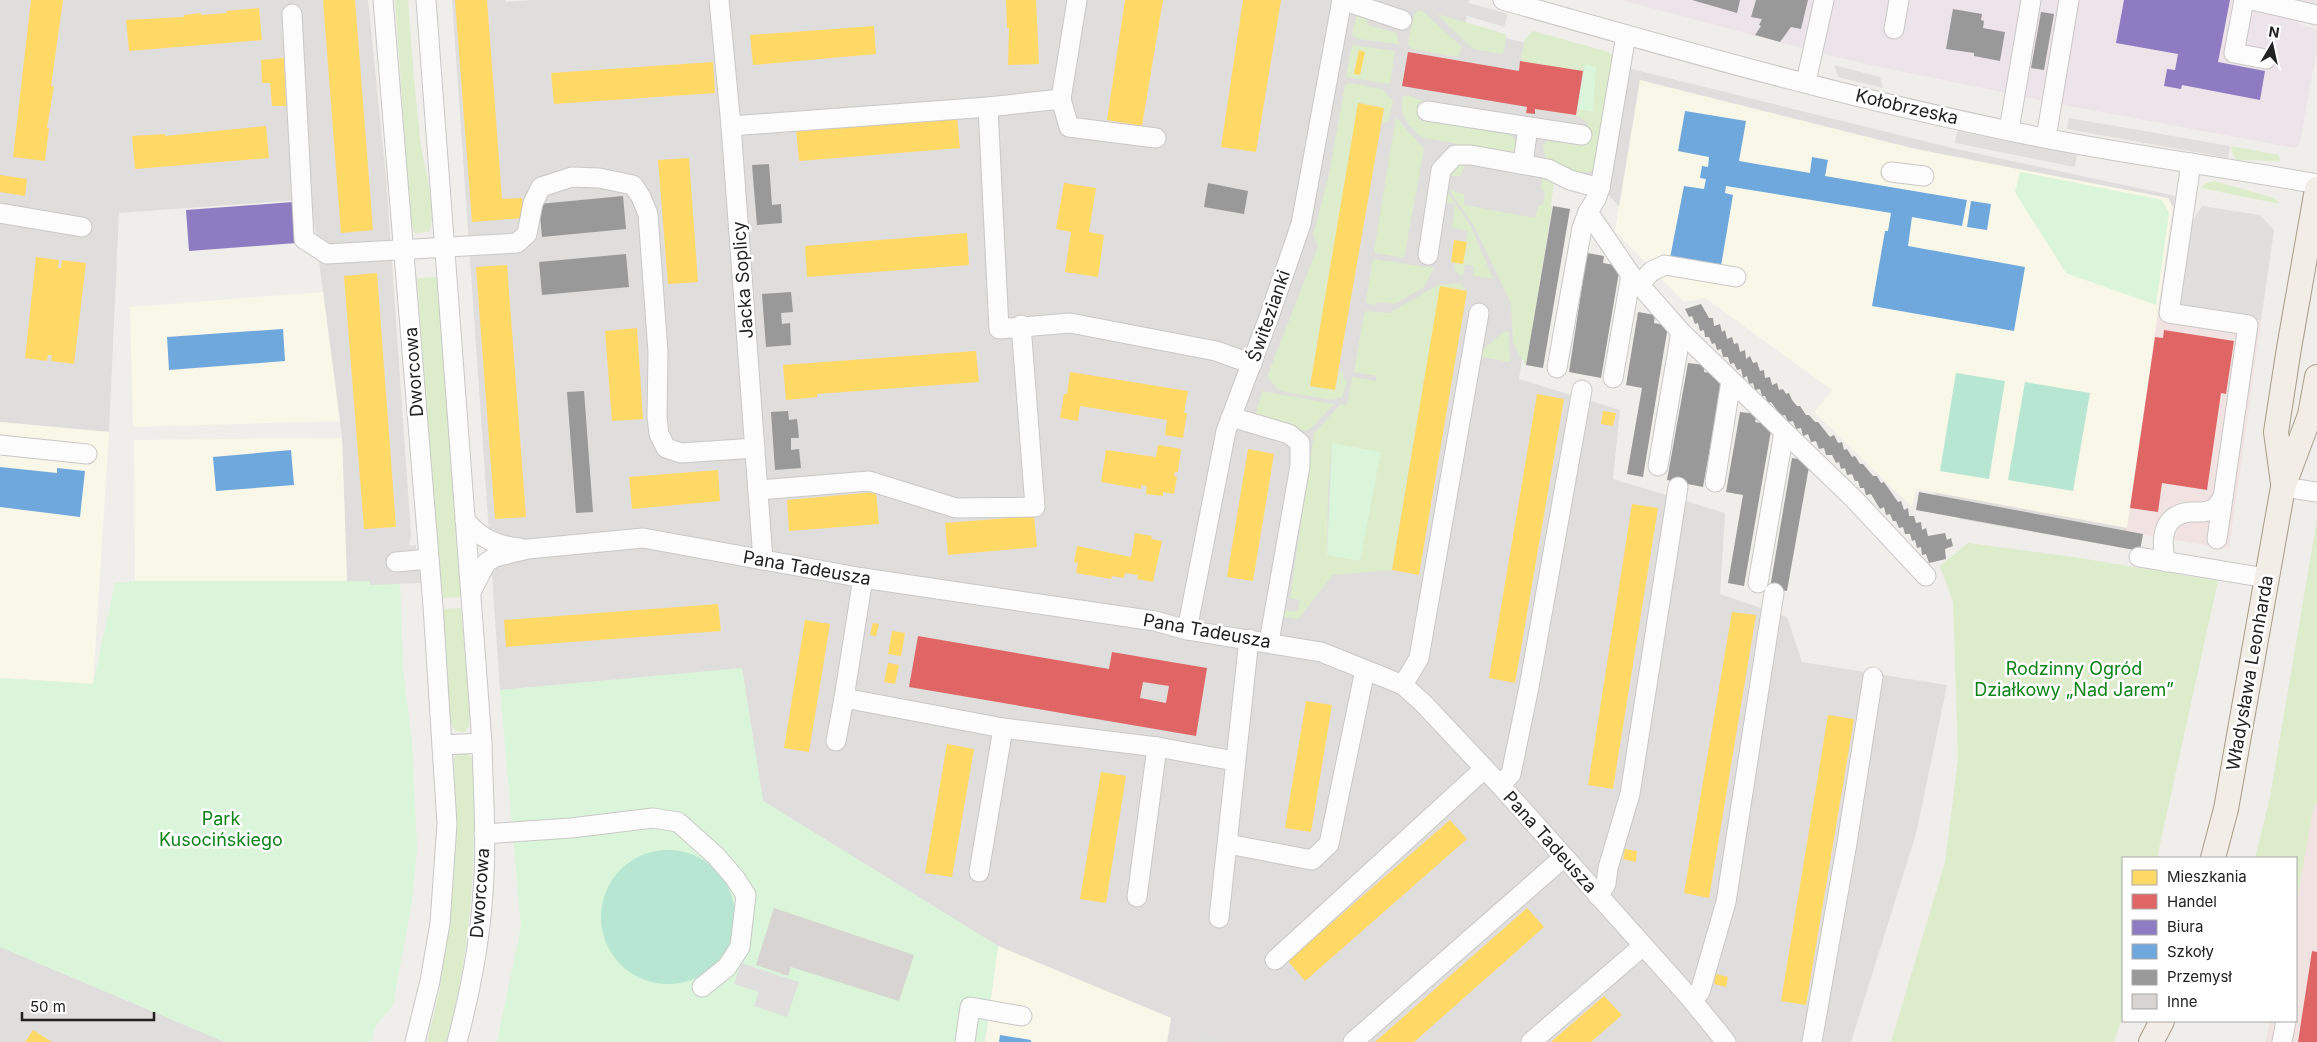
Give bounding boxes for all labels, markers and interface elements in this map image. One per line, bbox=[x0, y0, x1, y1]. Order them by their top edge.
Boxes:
north arrow bbox=[2247, 20, 2297, 70]
text: N bbox=[2268, 22, 2281, 41]
street label: Kołobrzeska bbox=[1854, 84, 1961, 129]
street label: Jacka Soplicy bbox=[728, 221, 757, 340]
street label: Świtezianki bbox=[1242, 267, 1294, 365]
street label: Dworcowa bbox=[400, 326, 427, 418]
street label: Pana Tadeusza bbox=[741, 546, 873, 589]
street label: Władysława Leonharda bbox=[2222, 574, 2277, 772]
street label: Pana Tadeusza bbox=[1141, 609, 1273, 652]
park label: Rodzinny Ogród Działkowy „Nad Jarem” bbox=[1974, 658, 2174, 700]
street label: Pana Tadeusza bbox=[1499, 787, 1602, 897]
park label: Park Kusocińskiego bbox=[159, 808, 283, 850]
street label: Dworcowa bbox=[466, 847, 493, 939]
legend bbox=[2122, 857, 2297, 1022]
text: Mieszkania bbox=[2167, 867, 2247, 886]
text: Handel bbox=[2167, 892, 2217, 911]
text: Biura bbox=[2167, 917, 2203, 936]
text: Szkoły bbox=[2167, 942, 2215, 961]
text: Przemysł bbox=[2167, 967, 2232, 986]
scale bar bbox=[22, 990, 155, 1022]
text: Inne bbox=[2167, 992, 2198, 1011]
text: 50 m bbox=[30, 997, 66, 1016]

